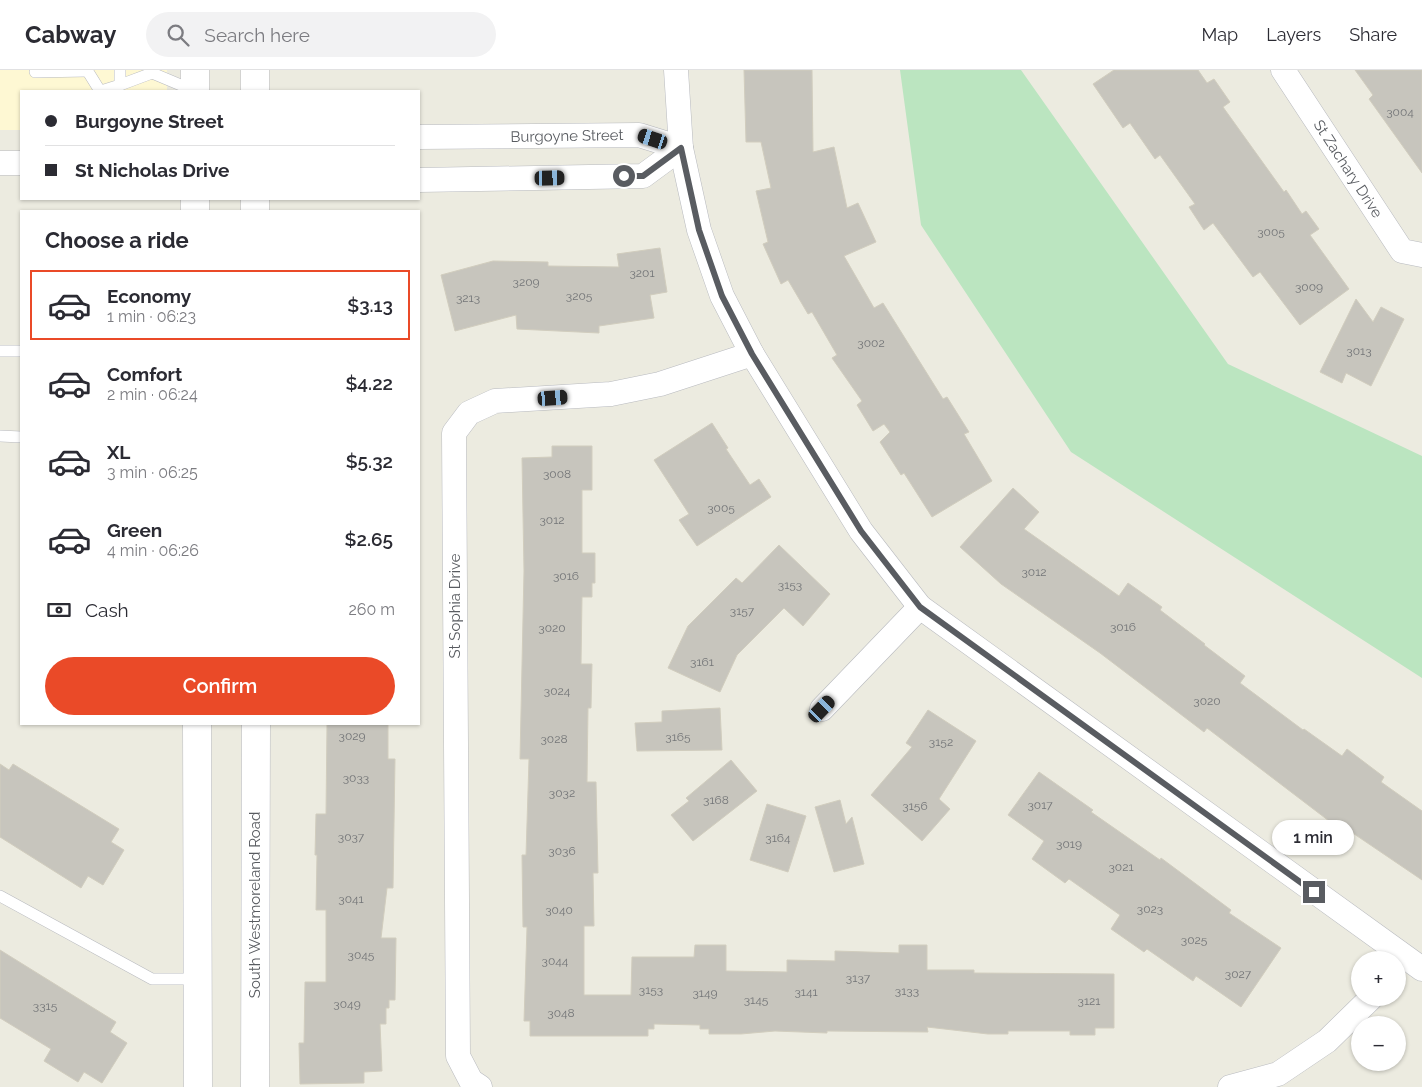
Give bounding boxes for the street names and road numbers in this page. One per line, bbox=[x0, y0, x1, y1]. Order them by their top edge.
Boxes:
street label: St Zachary Drive bbox=[1310, 117, 1386, 222]
street label: Burgoyne Street bbox=[510, 126, 624, 146]
street label: St Sophia Drive bbox=[446, 553, 464, 658]
street label: South Westmoreland Road bbox=[246, 812, 264, 998]

